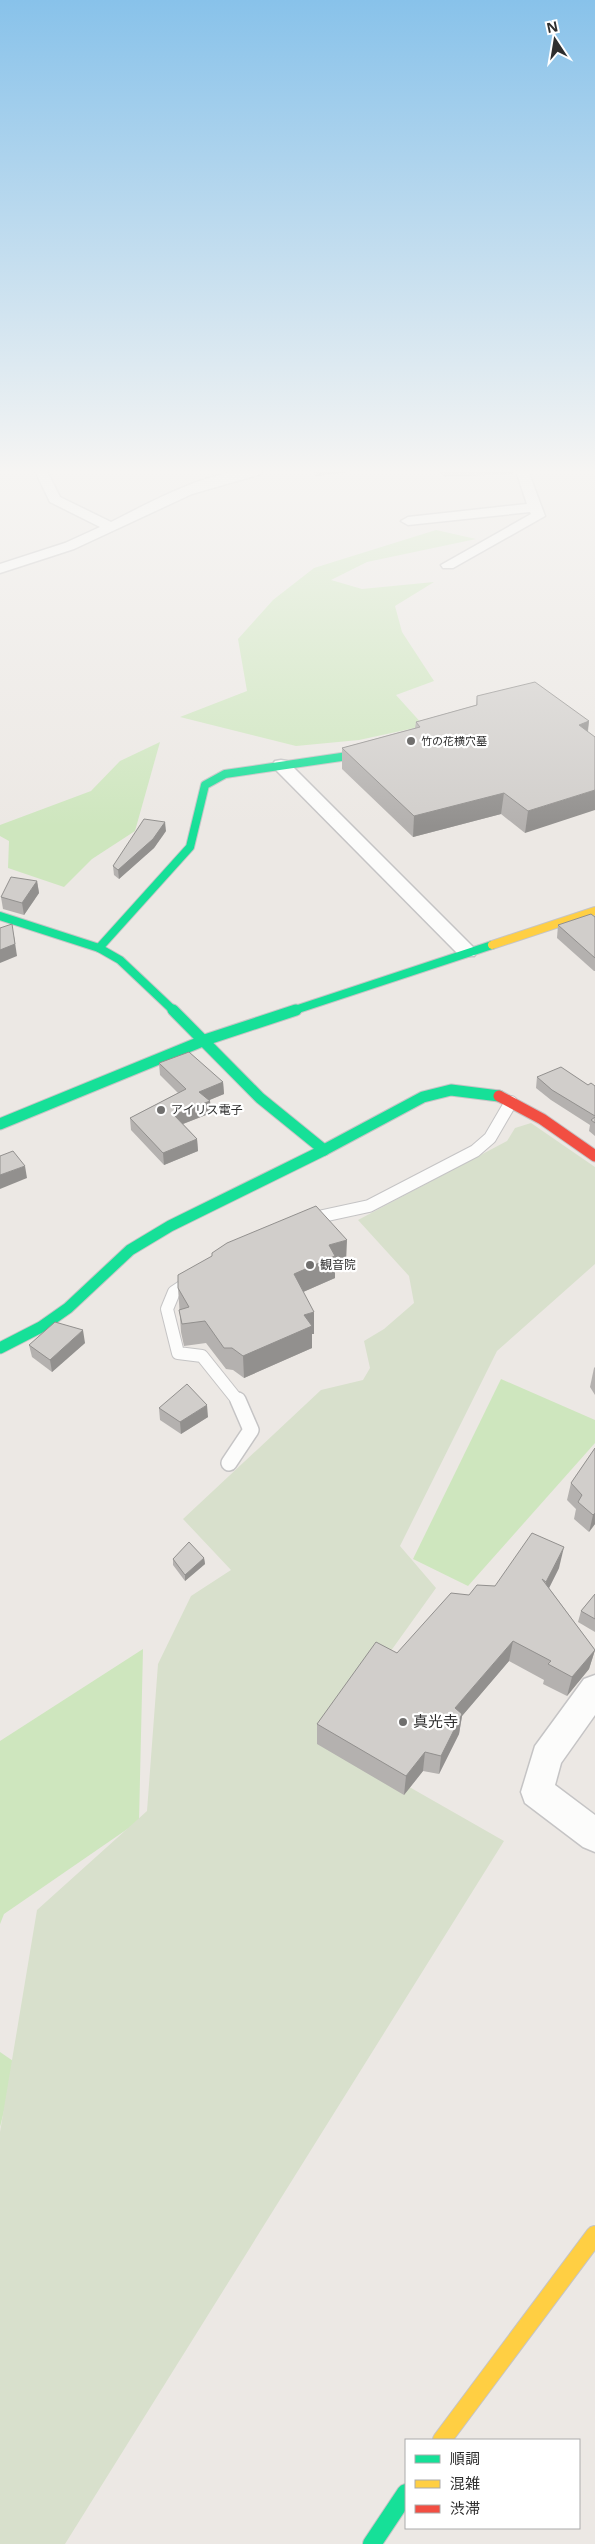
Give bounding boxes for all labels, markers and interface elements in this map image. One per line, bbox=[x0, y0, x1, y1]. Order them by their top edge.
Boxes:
north arrow bbox=[530, 15, 580, 65]
text: N bbox=[545, 16, 560, 37]
place label: 竹の花横穴墓 bbox=[421, 733, 487, 748]
marker: 竹の花横穴墓 bbox=[405, 735, 417, 747]
place label: アイリス電子 bbox=[171, 1101, 242, 1118]
marker: アイリス電子 bbox=[155, 1104, 167, 1116]
place label: 観音院 bbox=[320, 1256, 356, 1273]
marker: 観音院 bbox=[304, 1259, 316, 1271]
place label: 真光寺 bbox=[413, 1711, 458, 1731]
marker: 真光寺 bbox=[397, 1716, 409, 1728]
legend bbox=[405, 2439, 580, 2529]
text: 順調 bbox=[450, 2448, 480, 2468]
text: 混雑 bbox=[450, 2473, 480, 2493]
text: 渋滞 bbox=[450, 2498, 480, 2518]

